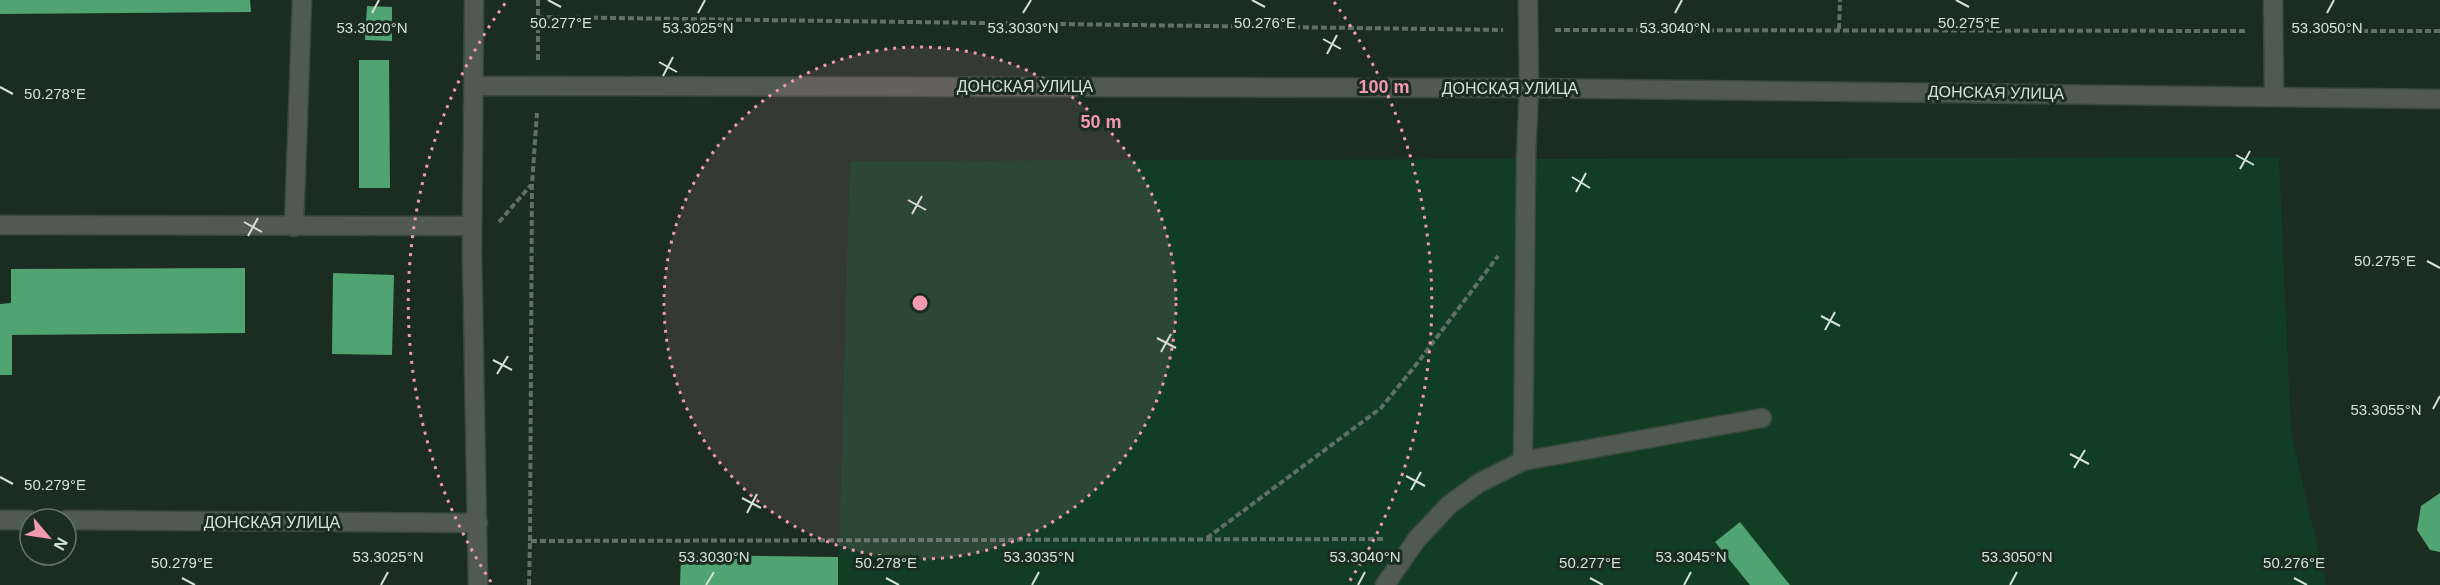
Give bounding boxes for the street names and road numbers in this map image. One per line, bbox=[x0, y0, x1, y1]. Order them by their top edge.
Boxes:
street label: ДОНСКАЯ УЛИЦА bbox=[957, 78, 1094, 95]
street label: ДОНСКАЯ УЛИЦА bbox=[1442, 80, 1579, 97]
street label: ДОНСКАЯ УЛИЦА bbox=[1928, 83, 2065, 102]
street label: ДОНСКАЯ УЛИЦА bbox=[204, 514, 341, 531]

